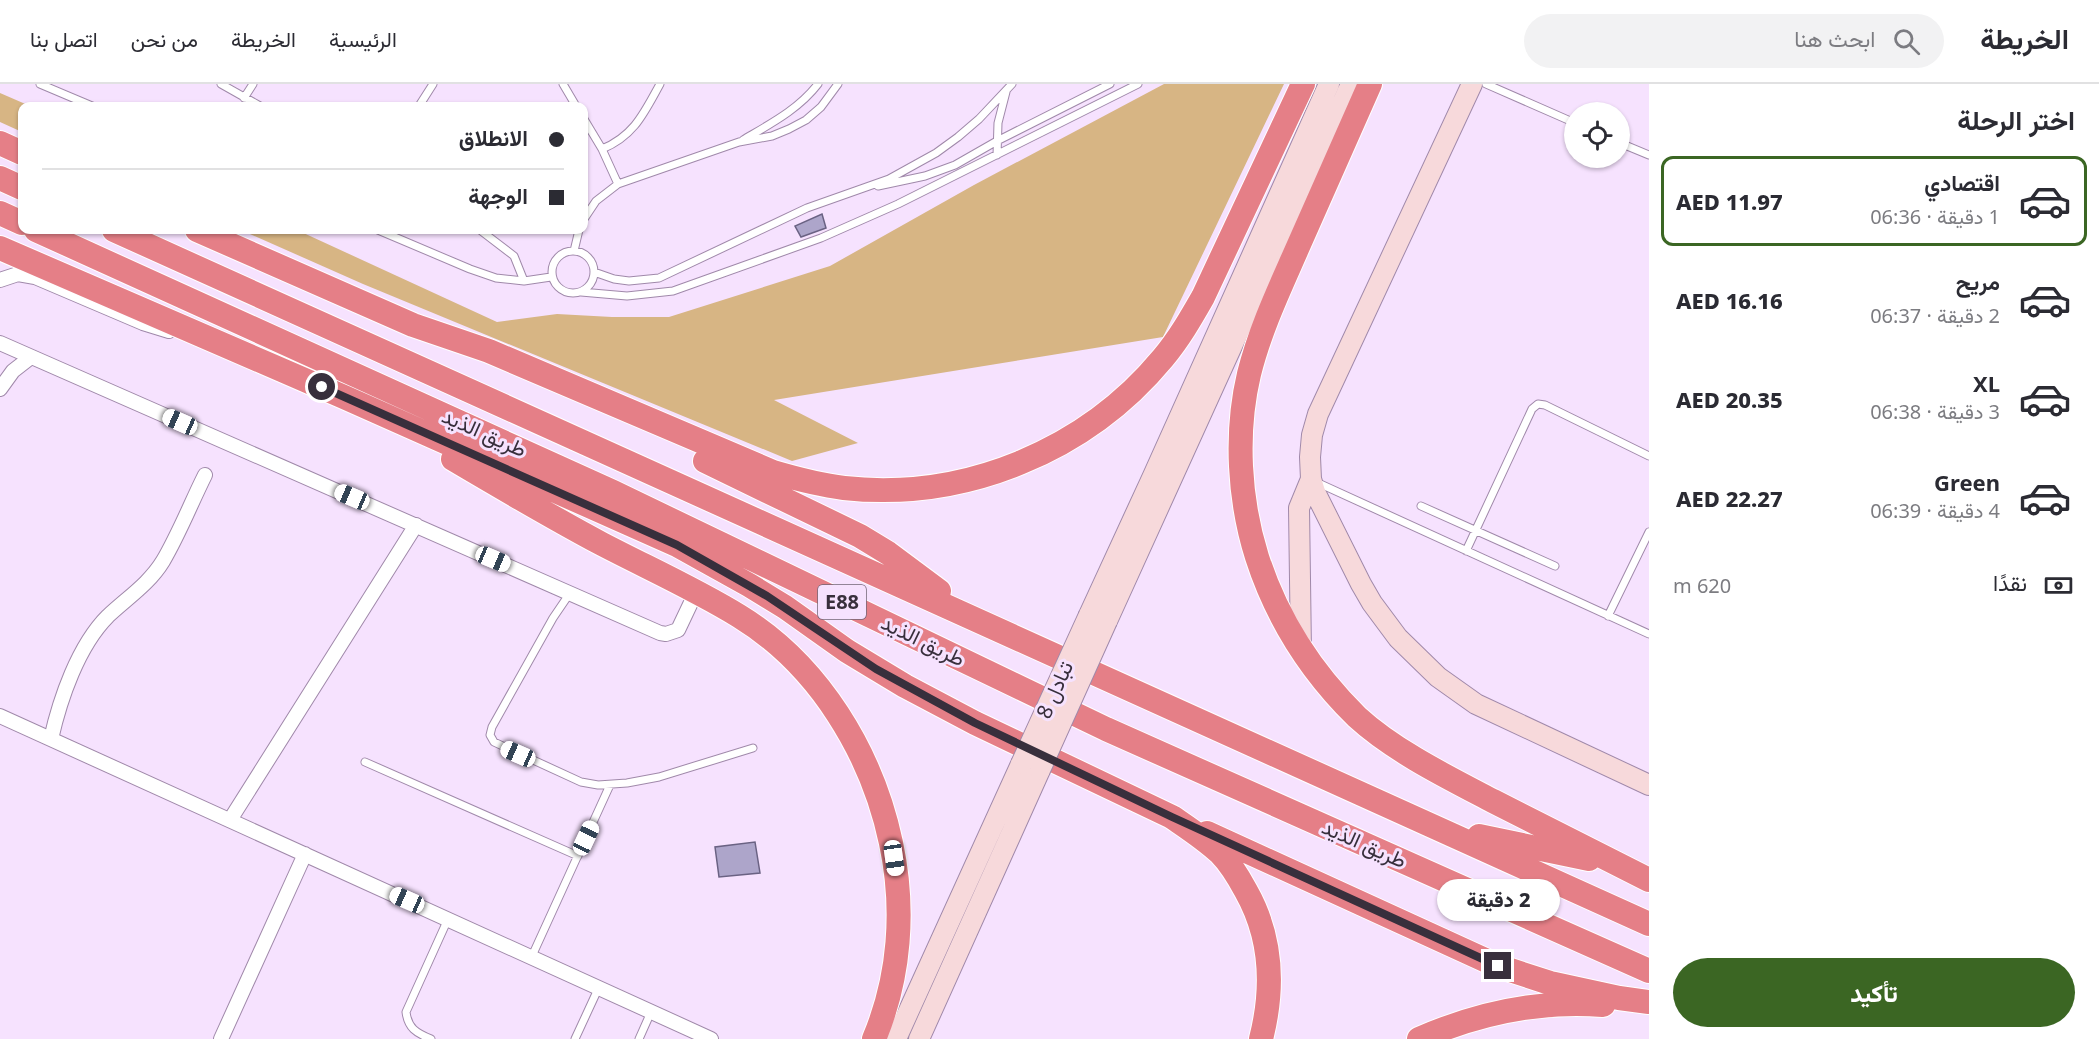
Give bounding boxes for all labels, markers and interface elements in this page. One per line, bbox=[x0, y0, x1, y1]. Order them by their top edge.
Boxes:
search box bbox=[1524, 14, 1944, 68]
text: الخريطة bbox=[1980, 19, 2069, 57]
text: ابحث هنا bbox=[1794, 23, 1875, 53]
text: اتصل بنا bbox=[30, 25, 98, 53]
text: من نحن bbox=[131, 25, 198, 53]
text: الخريطة bbox=[231, 25, 296, 53]
text: الرئيسية bbox=[329, 25, 397, 53]
icon: search bbox=[1890, 25, 1923, 58]
text: اختر الرحلة bbox=[1957, 101, 2075, 138]
map controls bbox=[1564, 102, 1630, 168]
button: locate bbox=[1564, 102, 1630, 168]
text: الانطلاق bbox=[459, 122, 528, 152]
text: اقتصادي bbox=[1924, 167, 2000, 197]
icon: car bbox=[2018, 174, 2072, 228]
text: الوجهة bbox=[468, 180, 528, 210]
text: AED 11.97 bbox=[1676, 186, 1783, 216]
text: 1 دقيقة · 06:36 bbox=[1870, 203, 2000, 230]
text: مريح bbox=[1956, 266, 2000, 296]
icon: car bbox=[2018, 273, 2072, 327]
text: AED 16.16 bbox=[1676, 285, 1783, 315]
text: 2 دقيقة · 06:37 bbox=[1870, 302, 2000, 329]
text: XL bbox=[1973, 368, 2000, 398]
icon: car bbox=[2018, 372, 2072, 426]
route start bbox=[308, 373, 335, 400]
text: AED 20.35 bbox=[1676, 384, 1783, 414]
text: 3 دقيقة · 06:38 bbox=[1870, 398, 2000, 425]
street label: طريق الذيد bbox=[438, 401, 531, 463]
car bbox=[160, 406, 200, 438]
text: Green bbox=[1934, 467, 2000, 497]
icon: car bbox=[2018, 471, 2072, 525]
car bbox=[332, 482, 372, 512]
text: AED 22.27 bbox=[1676, 483, 1783, 513]
text: 4 دقيقة · 06:39 bbox=[1870, 497, 2000, 524]
car bbox=[473, 544, 513, 574]
text: نقدًا bbox=[1993, 567, 2027, 597]
icon: cash bbox=[2042, 569, 2075, 602]
text: 620 m bbox=[1673, 572, 1731, 599]
road number: E88 bbox=[818, 585, 866, 619]
street label: طريق الذيد bbox=[877, 608, 970, 672]
street label: تبادل 8 bbox=[1029, 656, 1079, 723]
car bbox=[498, 738, 538, 770]
street label: طريق الذيد bbox=[1318, 812, 1411, 874]
car bbox=[570, 818, 602, 858]
car bbox=[883, 839, 905, 877]
callout: 2 دقيقة bbox=[1436, 879, 1559, 921]
car bbox=[387, 884, 427, 916]
text: 2 دقيقة bbox=[1466, 886, 1531, 913]
route end bbox=[1484, 952, 1511, 979]
button: تأكيد bbox=[1673, 958, 2075, 1027]

